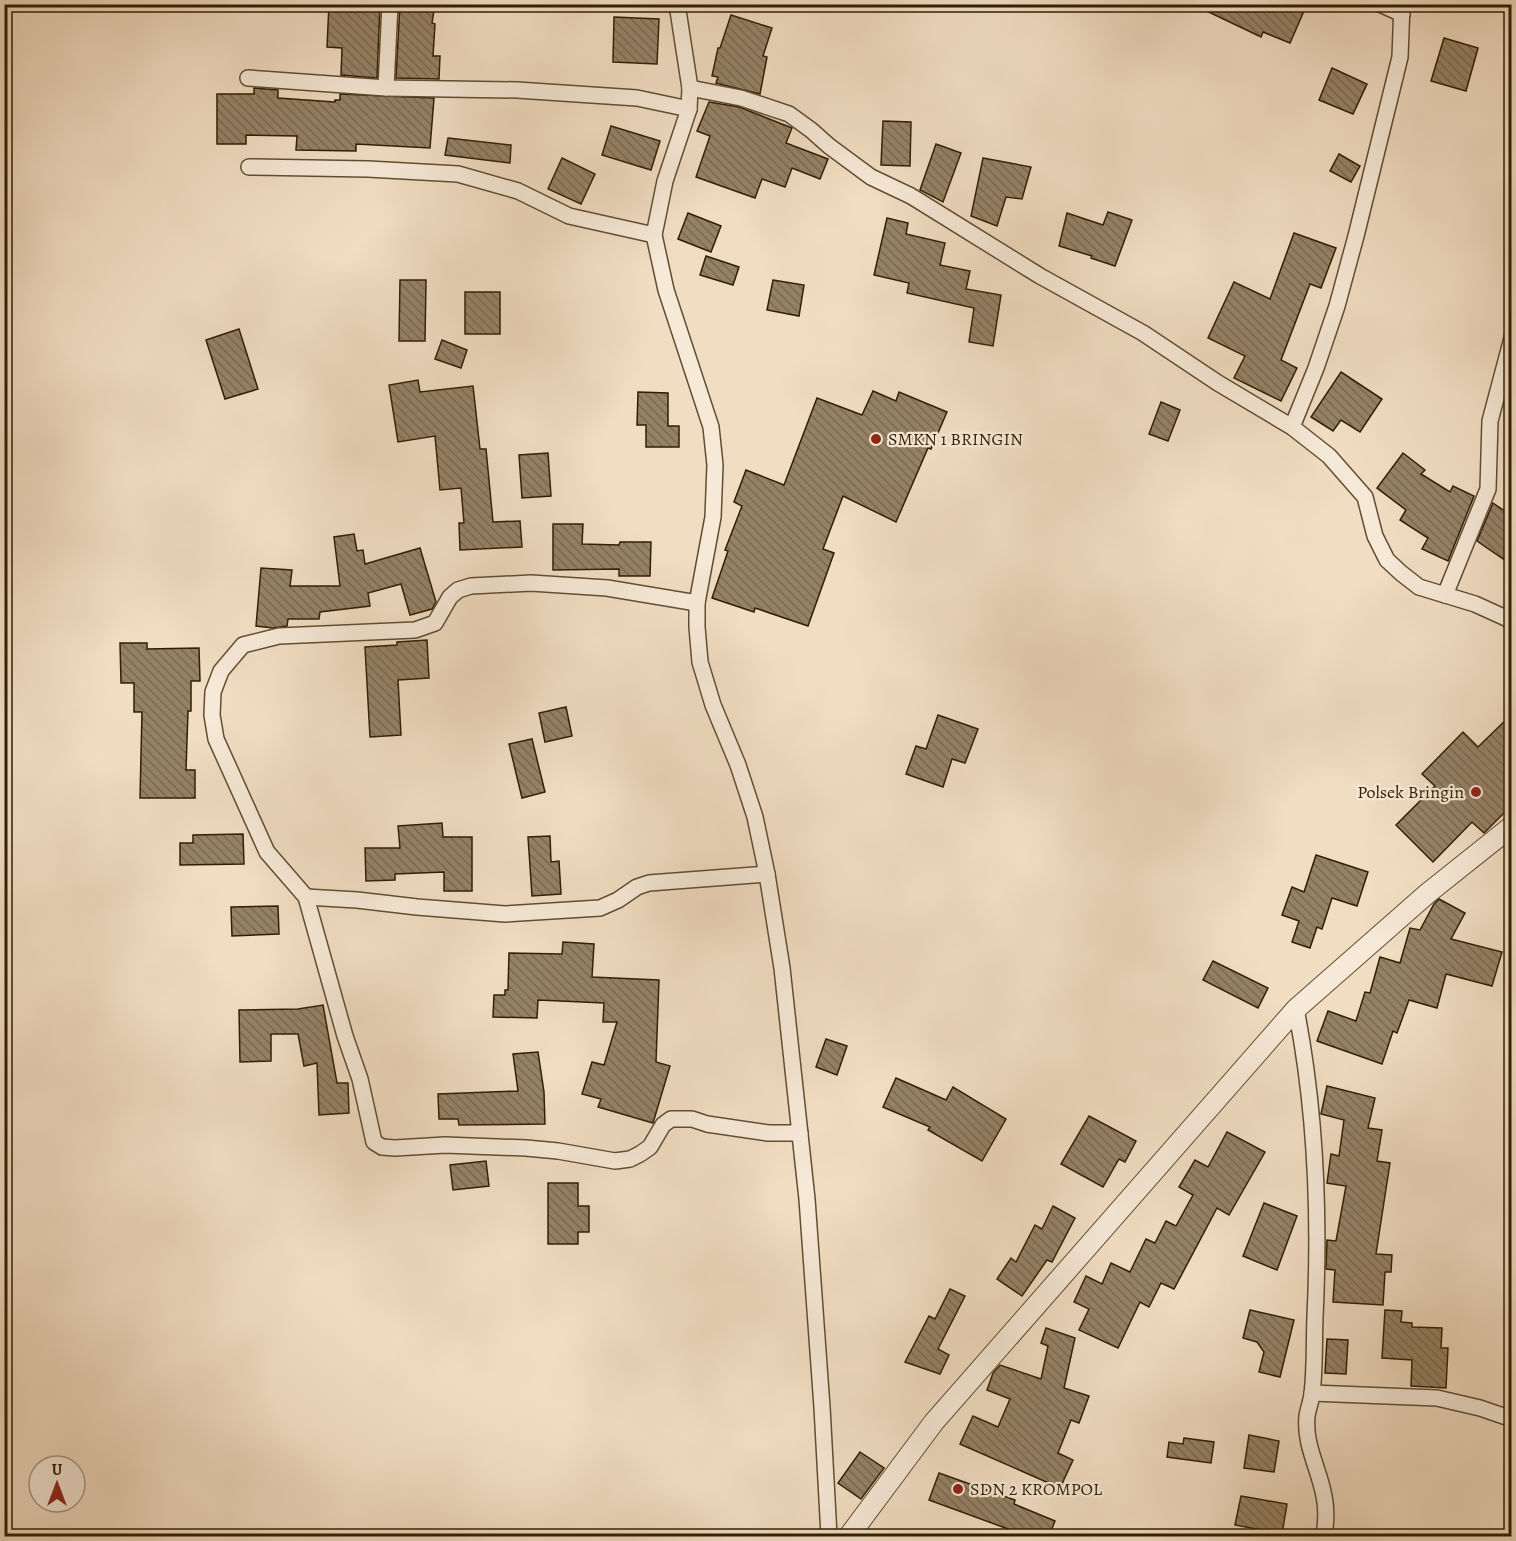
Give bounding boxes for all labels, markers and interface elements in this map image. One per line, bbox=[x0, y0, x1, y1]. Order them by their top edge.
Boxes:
place label: SMKN 1 BRINGIN bbox=[888, 427, 1023, 451]
marker: SMKN 1 BRINGIN bbox=[869, 432, 883, 446]
place label: Polsek Bringin bbox=[1357, 780, 1464, 804]
marker: Polsek Bringin bbox=[1469, 785, 1483, 799]
north arrow bbox=[27, 1454, 87, 1514]
text: U bbox=[52, 1459, 63, 1481]
place label: SDN 2 KROMPOL bbox=[970, 1477, 1103, 1501]
marker: SDN 2 KROMPOL bbox=[951, 1482, 965, 1496]

